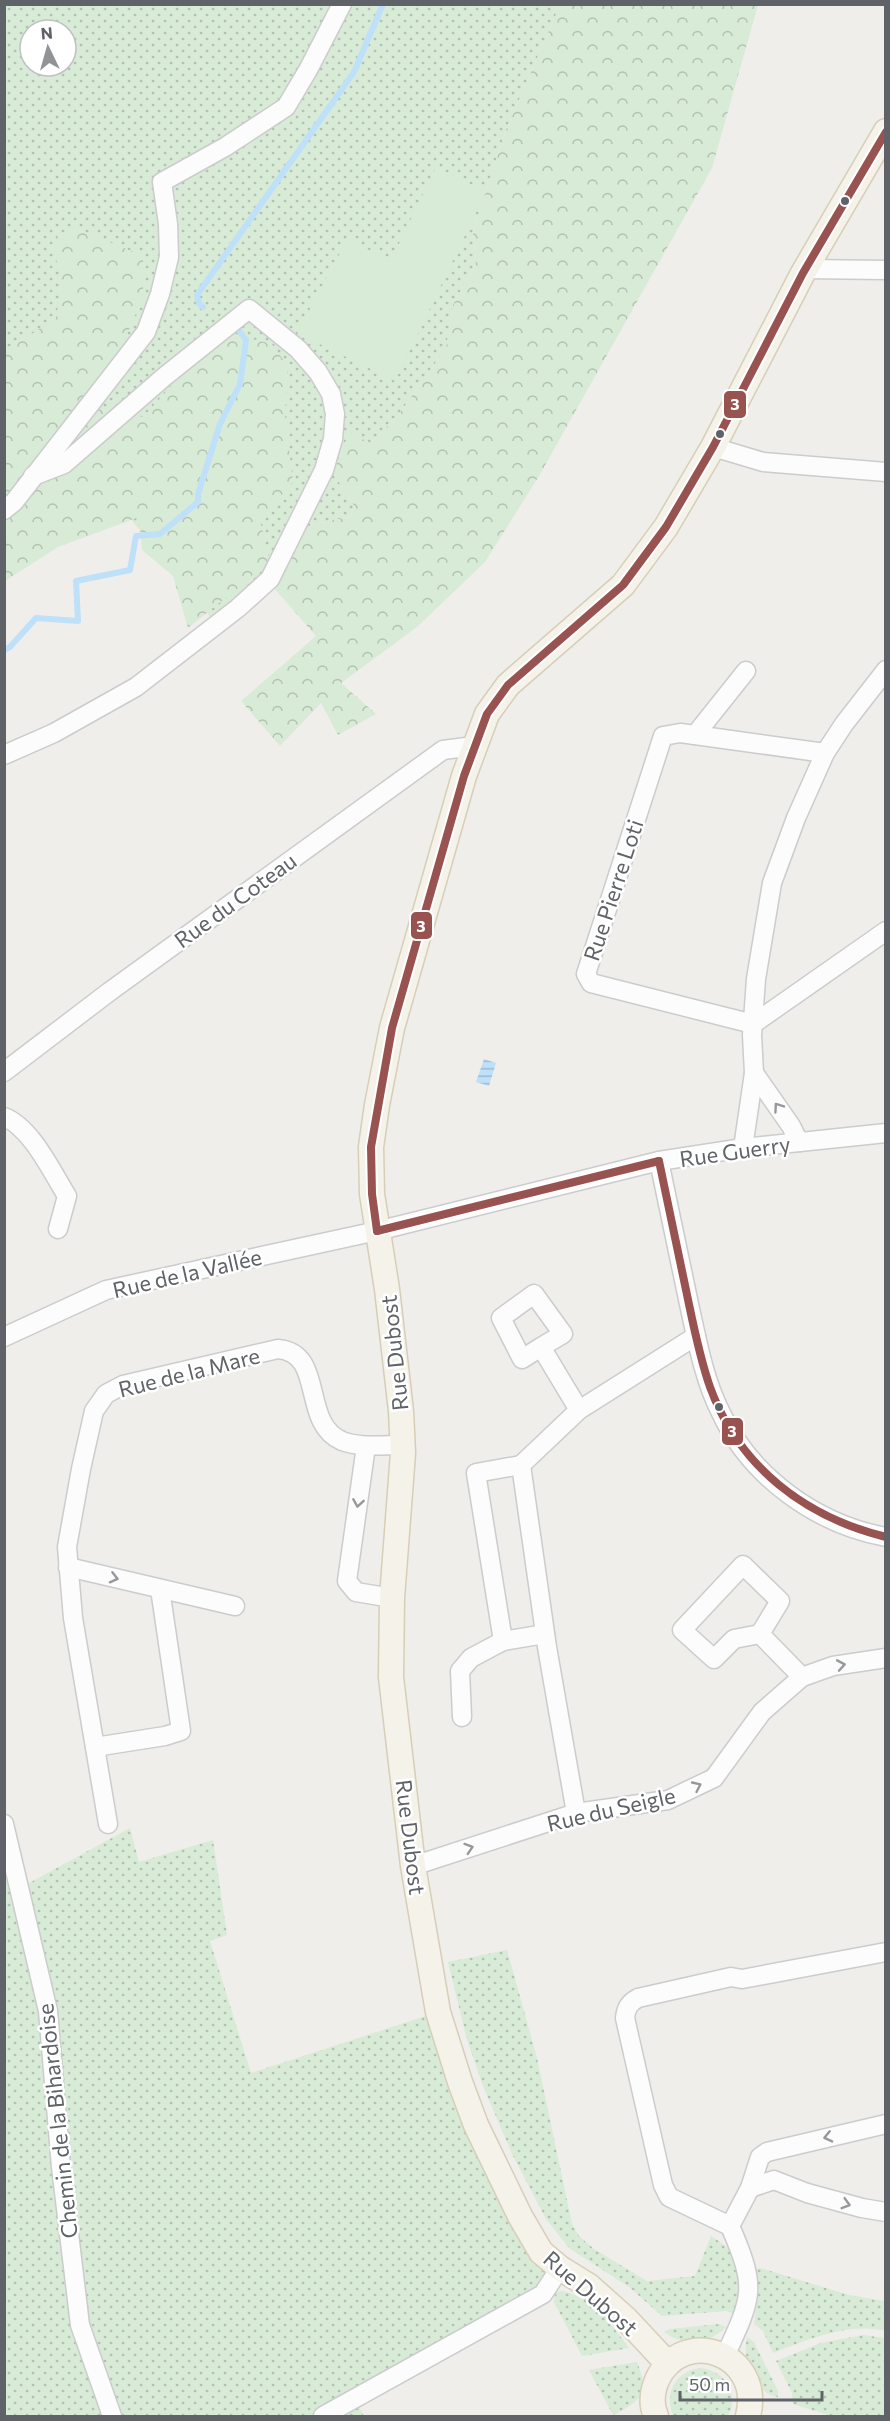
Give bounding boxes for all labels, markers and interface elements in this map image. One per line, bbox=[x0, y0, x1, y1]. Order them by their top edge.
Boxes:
north arrow bbox=[18, 18, 78, 78]
text: N bbox=[40, 23, 53, 43]
unlabelled marker bbox=[839, 195, 851, 207]
line badge: 3 bbox=[723, 390, 747, 419]
text: 3 bbox=[730, 394, 740, 413]
unlabelled marker bbox=[714, 428, 726, 440]
street label: Rue Pierre Loti bbox=[577, 816, 649, 964]
street label: Rue du Coteau bbox=[169, 847, 301, 953]
line badge: 3 bbox=[410, 911, 433, 940]
text: 3 bbox=[416, 916, 426, 935]
one-way arrow bbox=[774, 1102, 785, 1113]
street label: Rue Guerry bbox=[678, 1130, 792, 1172]
street label: Rue de la Vallée bbox=[110, 1243, 264, 1303]
street label: Rue Dubost bbox=[375, 1294, 413, 1412]
street label: Rue de la Mare bbox=[115, 1341, 263, 1403]
unlabelled marker bbox=[713, 1401, 725, 1413]
line badge: 3 bbox=[721, 1417, 744, 1446]
text: 3 bbox=[727, 1421, 737, 1440]
one-way arrow bbox=[352, 1499, 364, 1508]
one-way arrow bbox=[109, 1570, 119, 1583]
one-way arrow bbox=[836, 1659, 846, 1671]
street label: Rue Dubost bbox=[391, 1778, 431, 1896]
street label: Rue du Seigle bbox=[544, 1781, 678, 1837]
one-way arrow bbox=[690, 1782, 701, 1794]
one-way arrow bbox=[463, 1842, 474, 1855]
street label: Chemin de la Bihardoise bbox=[31, 2002, 83, 2240]
one-way arrow bbox=[824, 2130, 834, 2143]
one-way arrow bbox=[840, 2197, 850, 2209]
street label: Rue Dubost bbox=[538, 2245, 644, 2341]
scale bar bbox=[680, 2364, 822, 2402]
text: 50 m bbox=[689, 2373, 730, 2395]

